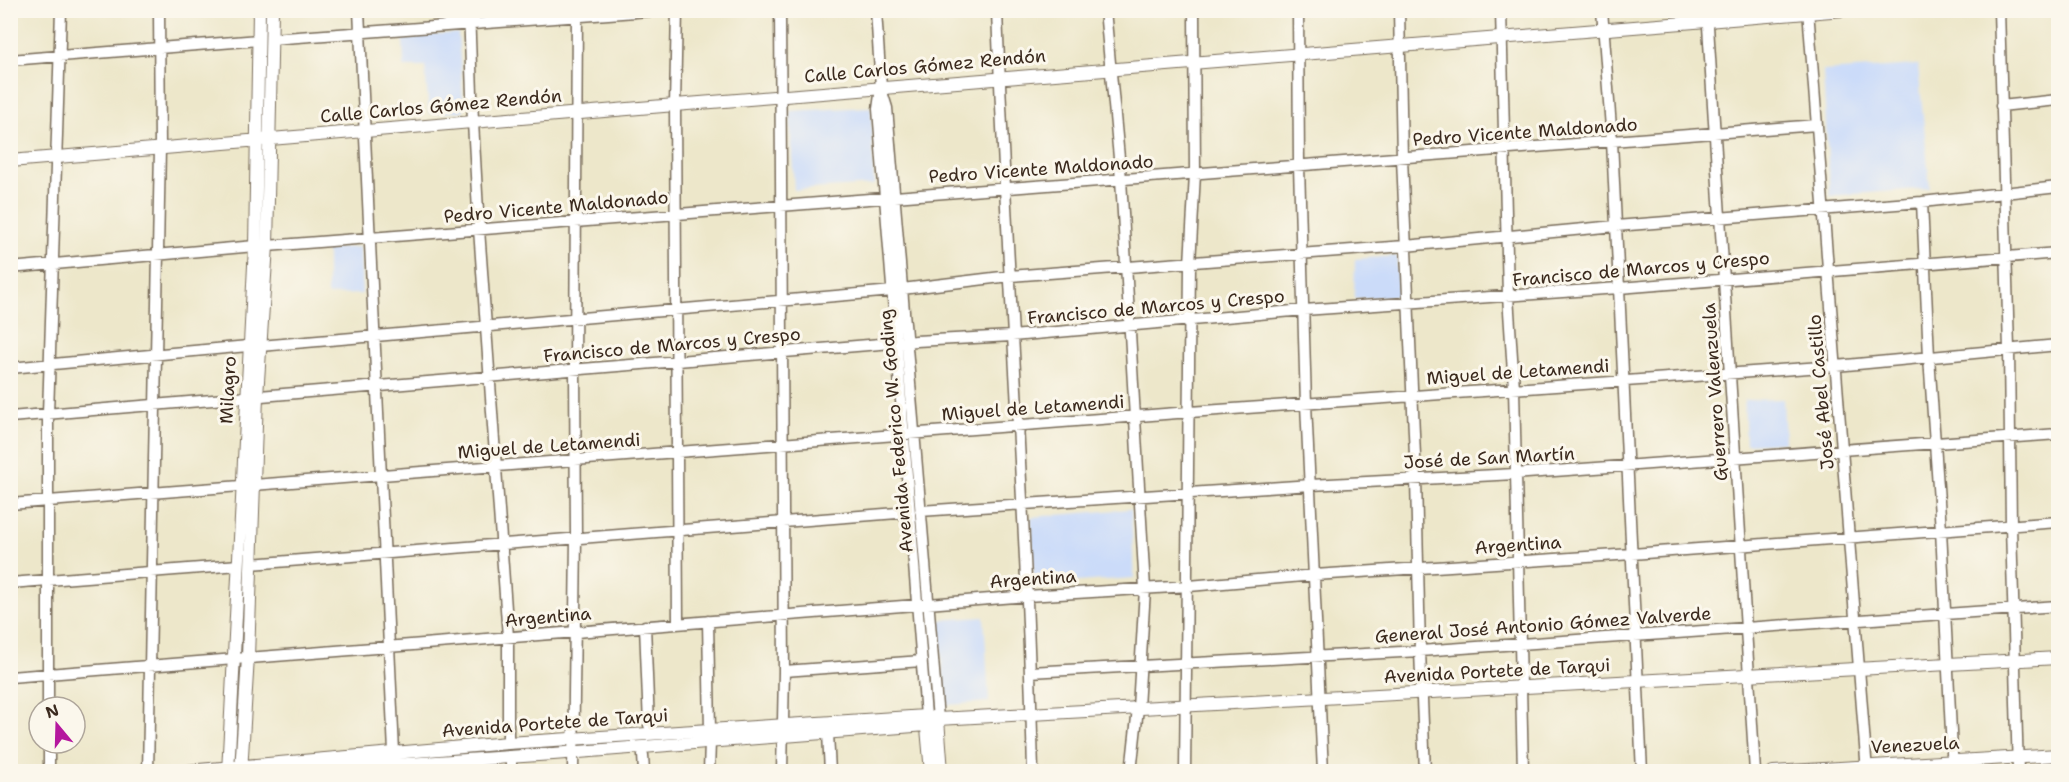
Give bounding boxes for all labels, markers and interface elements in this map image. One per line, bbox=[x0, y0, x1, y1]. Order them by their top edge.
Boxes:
street label: Calle Carlos Gómez Rendón bbox=[803, 43, 1047, 89]
street label: Calle Carlos Gómez Rendón bbox=[319, 83, 563, 129]
street label: Pedro Vicente Maldonado bbox=[1412, 112, 1638, 152]
street label: Pedro Vicente Maldonado bbox=[928, 149, 1154, 189]
street label: Pedro Vicente Maldonado bbox=[443, 185, 669, 229]
street label: Francisco de Marcos y Crespo bbox=[1511, 246, 1771, 292]
street label: Francisco de Marcos y Crespo bbox=[1026, 284, 1286, 330]
street label: Guerrero Valenzuela bbox=[1697, 302, 1733, 482]
street label: Avenida Federico W. Goding bbox=[873, 308, 919, 554]
street label: José Abel Castillo bbox=[1802, 313, 1840, 471]
street label: Francisco de Marcos y Crespo bbox=[542, 322, 802, 368]
street label: Miguel de Letamendi bbox=[1426, 354, 1610, 390]
street label: Milagro bbox=[214, 356, 242, 424]
street label: Miguel de Letamendi bbox=[941, 390, 1125, 426]
street label: Miguel de Letamendi bbox=[457, 428, 641, 464]
street label: José de San Martín bbox=[1403, 442, 1575, 474]
street label: Argentina bbox=[1474, 530, 1562, 560]
street label: Argentina bbox=[989, 564, 1077, 594]
street label: Argentina bbox=[504, 601, 592, 633]
street label: General José Antonio Gómez Valverde bbox=[1374, 601, 1712, 649]
street label: Avenida Portete de Tarqui bbox=[1383, 653, 1611, 689]
north arrow bbox=[27, 695, 87, 755]
text: N bbox=[43, 699, 62, 723]
street label: Avenida Portete de Tarqui bbox=[441, 703, 669, 743]
street label: Venezuela bbox=[1870, 731, 1960, 759]

